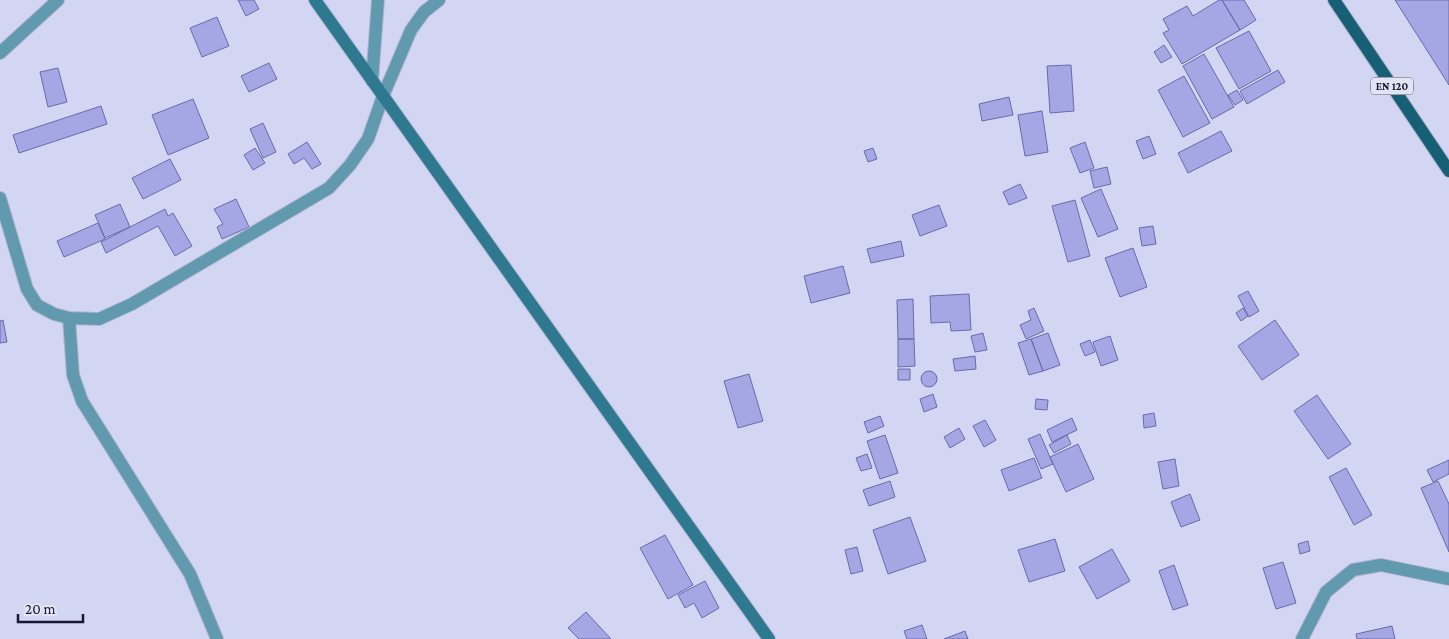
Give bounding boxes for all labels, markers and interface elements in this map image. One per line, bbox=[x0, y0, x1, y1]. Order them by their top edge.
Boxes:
road number: EN 120 bbox=[1371, 78, 1413, 94]
scale bar bbox=[18, 592, 82, 624]
text: 20 m bbox=[25, 601, 56, 617]

